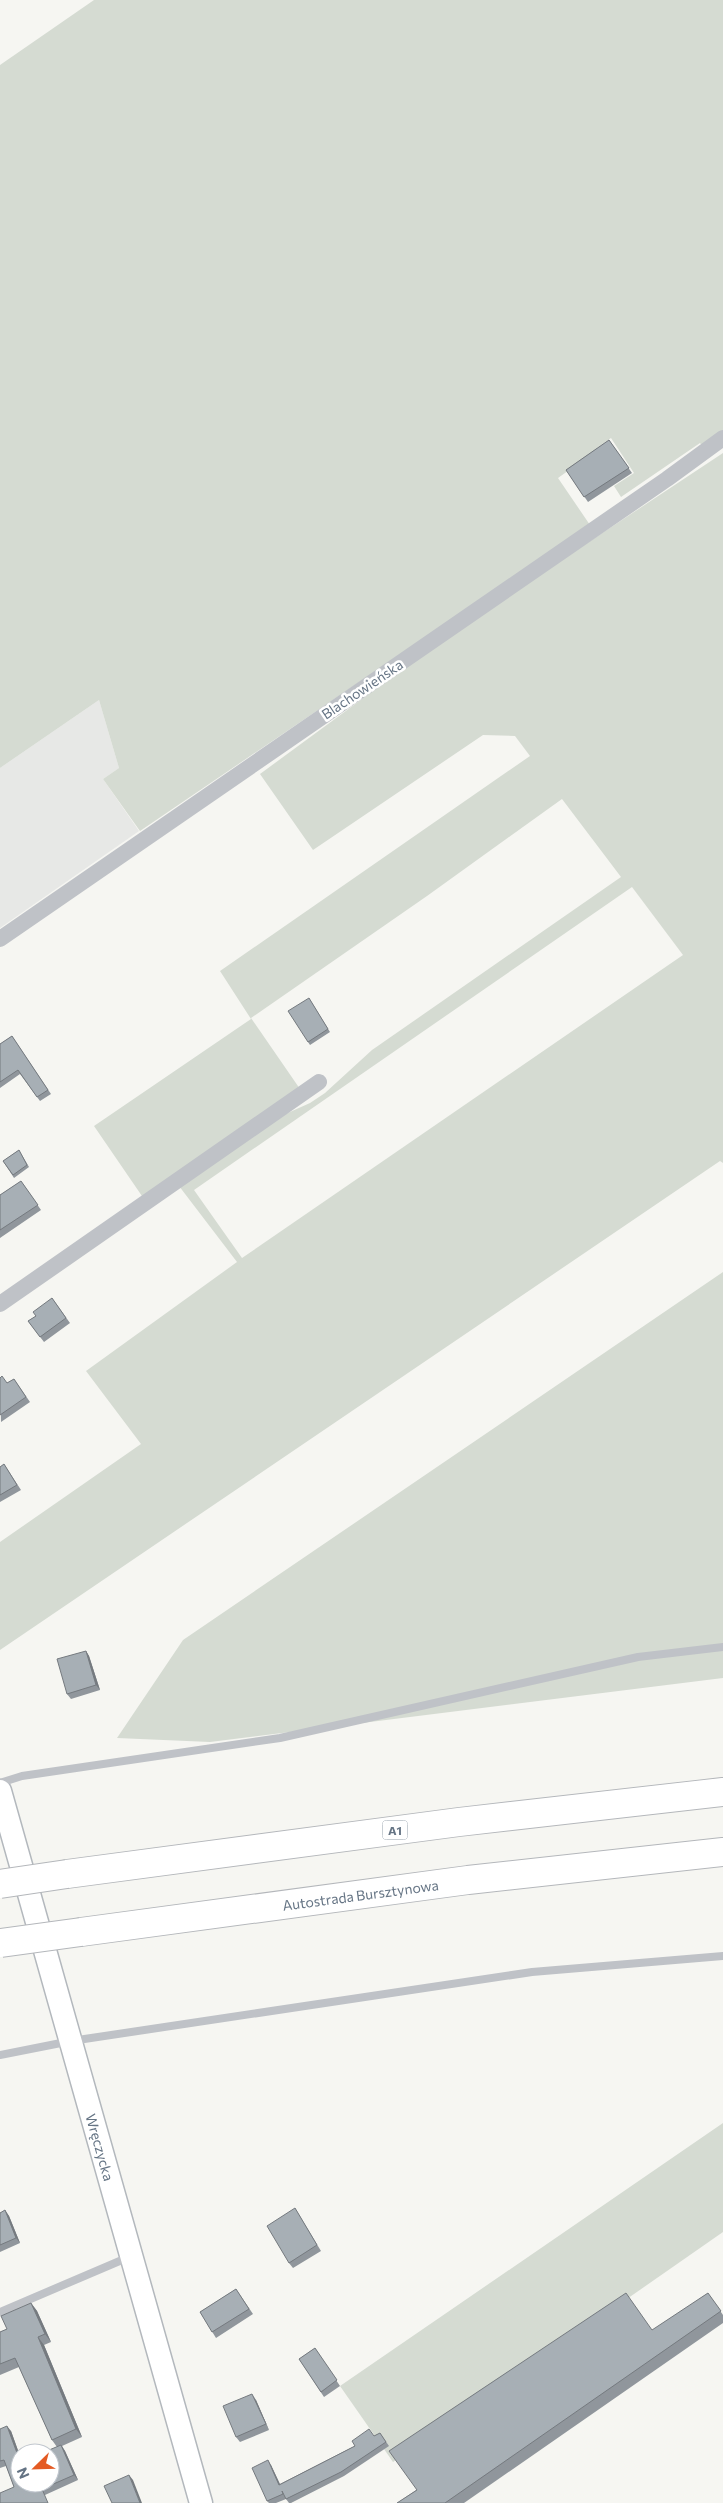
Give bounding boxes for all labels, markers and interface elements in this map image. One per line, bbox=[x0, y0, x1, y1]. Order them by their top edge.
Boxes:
street label: Blachowieńska bbox=[318, 656, 406, 722]
road number: A1 bbox=[382, 1820, 408, 1840]
street label: Autostrada Bursztynowa bbox=[281, 1876, 440, 1913]
street label: Wręczycka bbox=[83, 2112, 118, 2183]
north arrow bbox=[10, 2443, 60, 2493]
text: N bbox=[13, 2465, 32, 2481]

